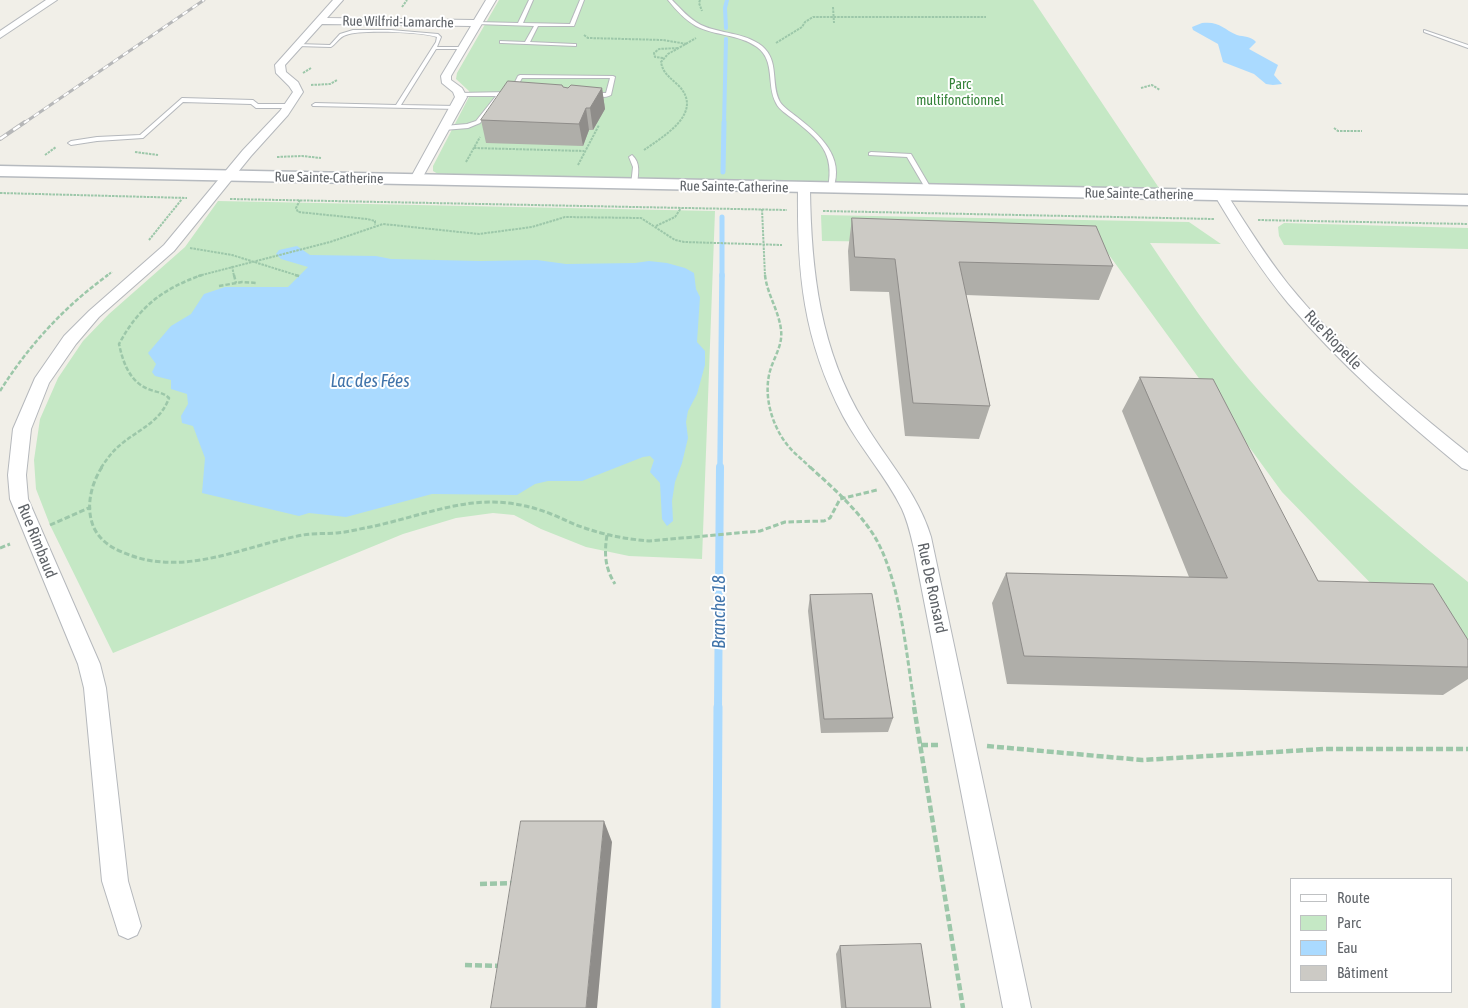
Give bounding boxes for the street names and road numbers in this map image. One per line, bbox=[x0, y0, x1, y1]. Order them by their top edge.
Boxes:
street label: Rue Wilfrid-Lamarche bbox=[342, 13, 454, 31]
street label: Rue Sainte-Catherine bbox=[275, 169, 383, 187]
street label: Rue Sainte-Catherine bbox=[680, 178, 788, 196]
street label: Rue Sainte-Catherine bbox=[1085, 185, 1193, 203]
street label: Rue Riopelle bbox=[1300, 306, 1366, 374]
street label: Rue Rimbaud bbox=[13, 501, 61, 581]
street label: Rue De Ronsard bbox=[913, 541, 951, 635]

